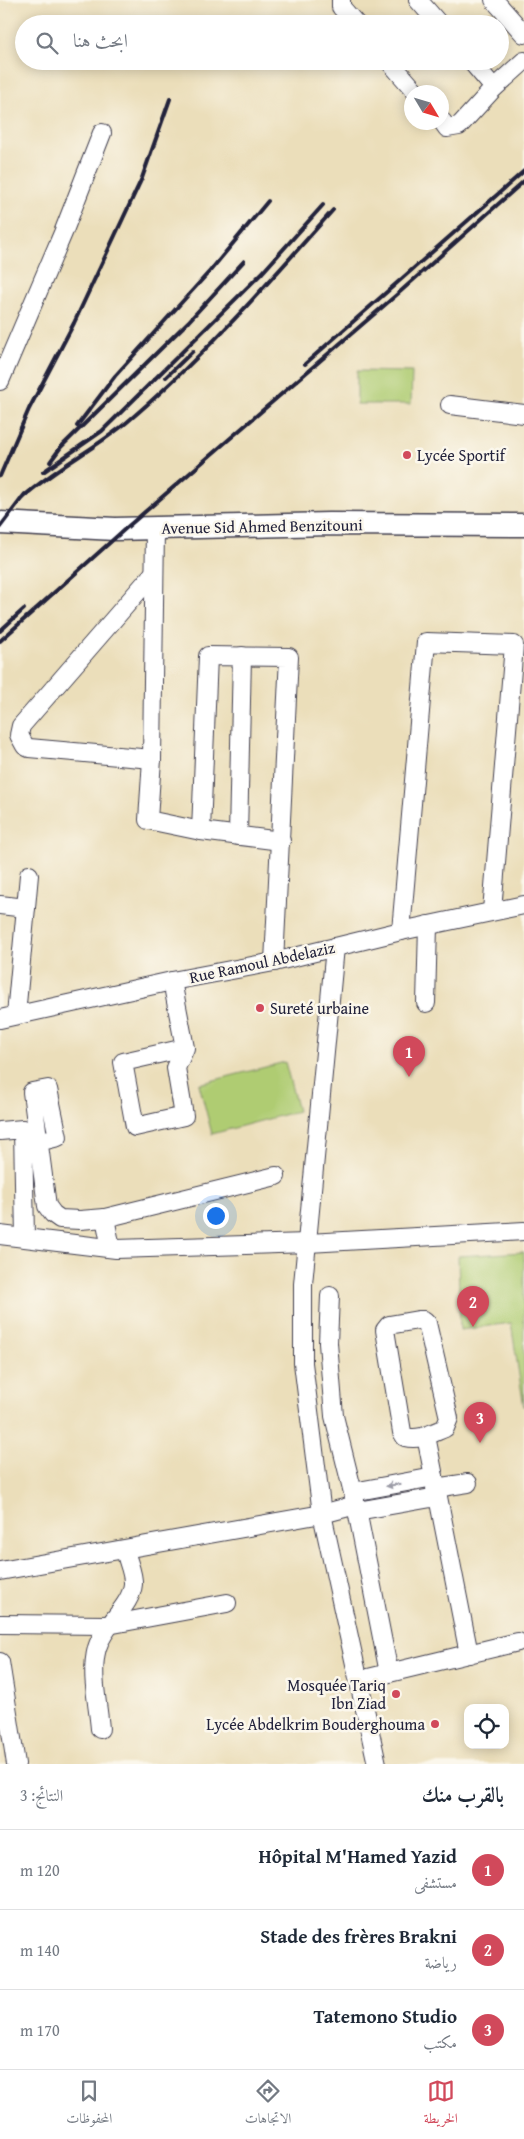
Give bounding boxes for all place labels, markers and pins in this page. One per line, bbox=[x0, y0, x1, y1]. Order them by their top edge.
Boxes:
place label: Lycée Sportif bbox=[417, 443, 507, 467]
marker: Lycée Sportif bbox=[401, 449, 413, 461]
place label: Sureté urbaine bbox=[270, 996, 369, 1020]
marker: Sureté urbaine bbox=[254, 1002, 266, 1014]
pin: 1 bbox=[393, 1036, 425, 1077]
pin: 2 bbox=[457, 1286, 489, 1327]
pin: 3 bbox=[464, 1402, 496, 1443]
place label: Mosquée Tariq Ibn Ziad bbox=[287, 1673, 387, 1715]
marker: Mosquée Tariq Ibn Ziad bbox=[390, 1688, 402, 1700]
place label: Lycée Abdelkrim Bouderghouma bbox=[206, 1712, 425, 1736]
marker: Lycée Abdelkrim Bouderghouma bbox=[429, 1718, 441, 1730]

